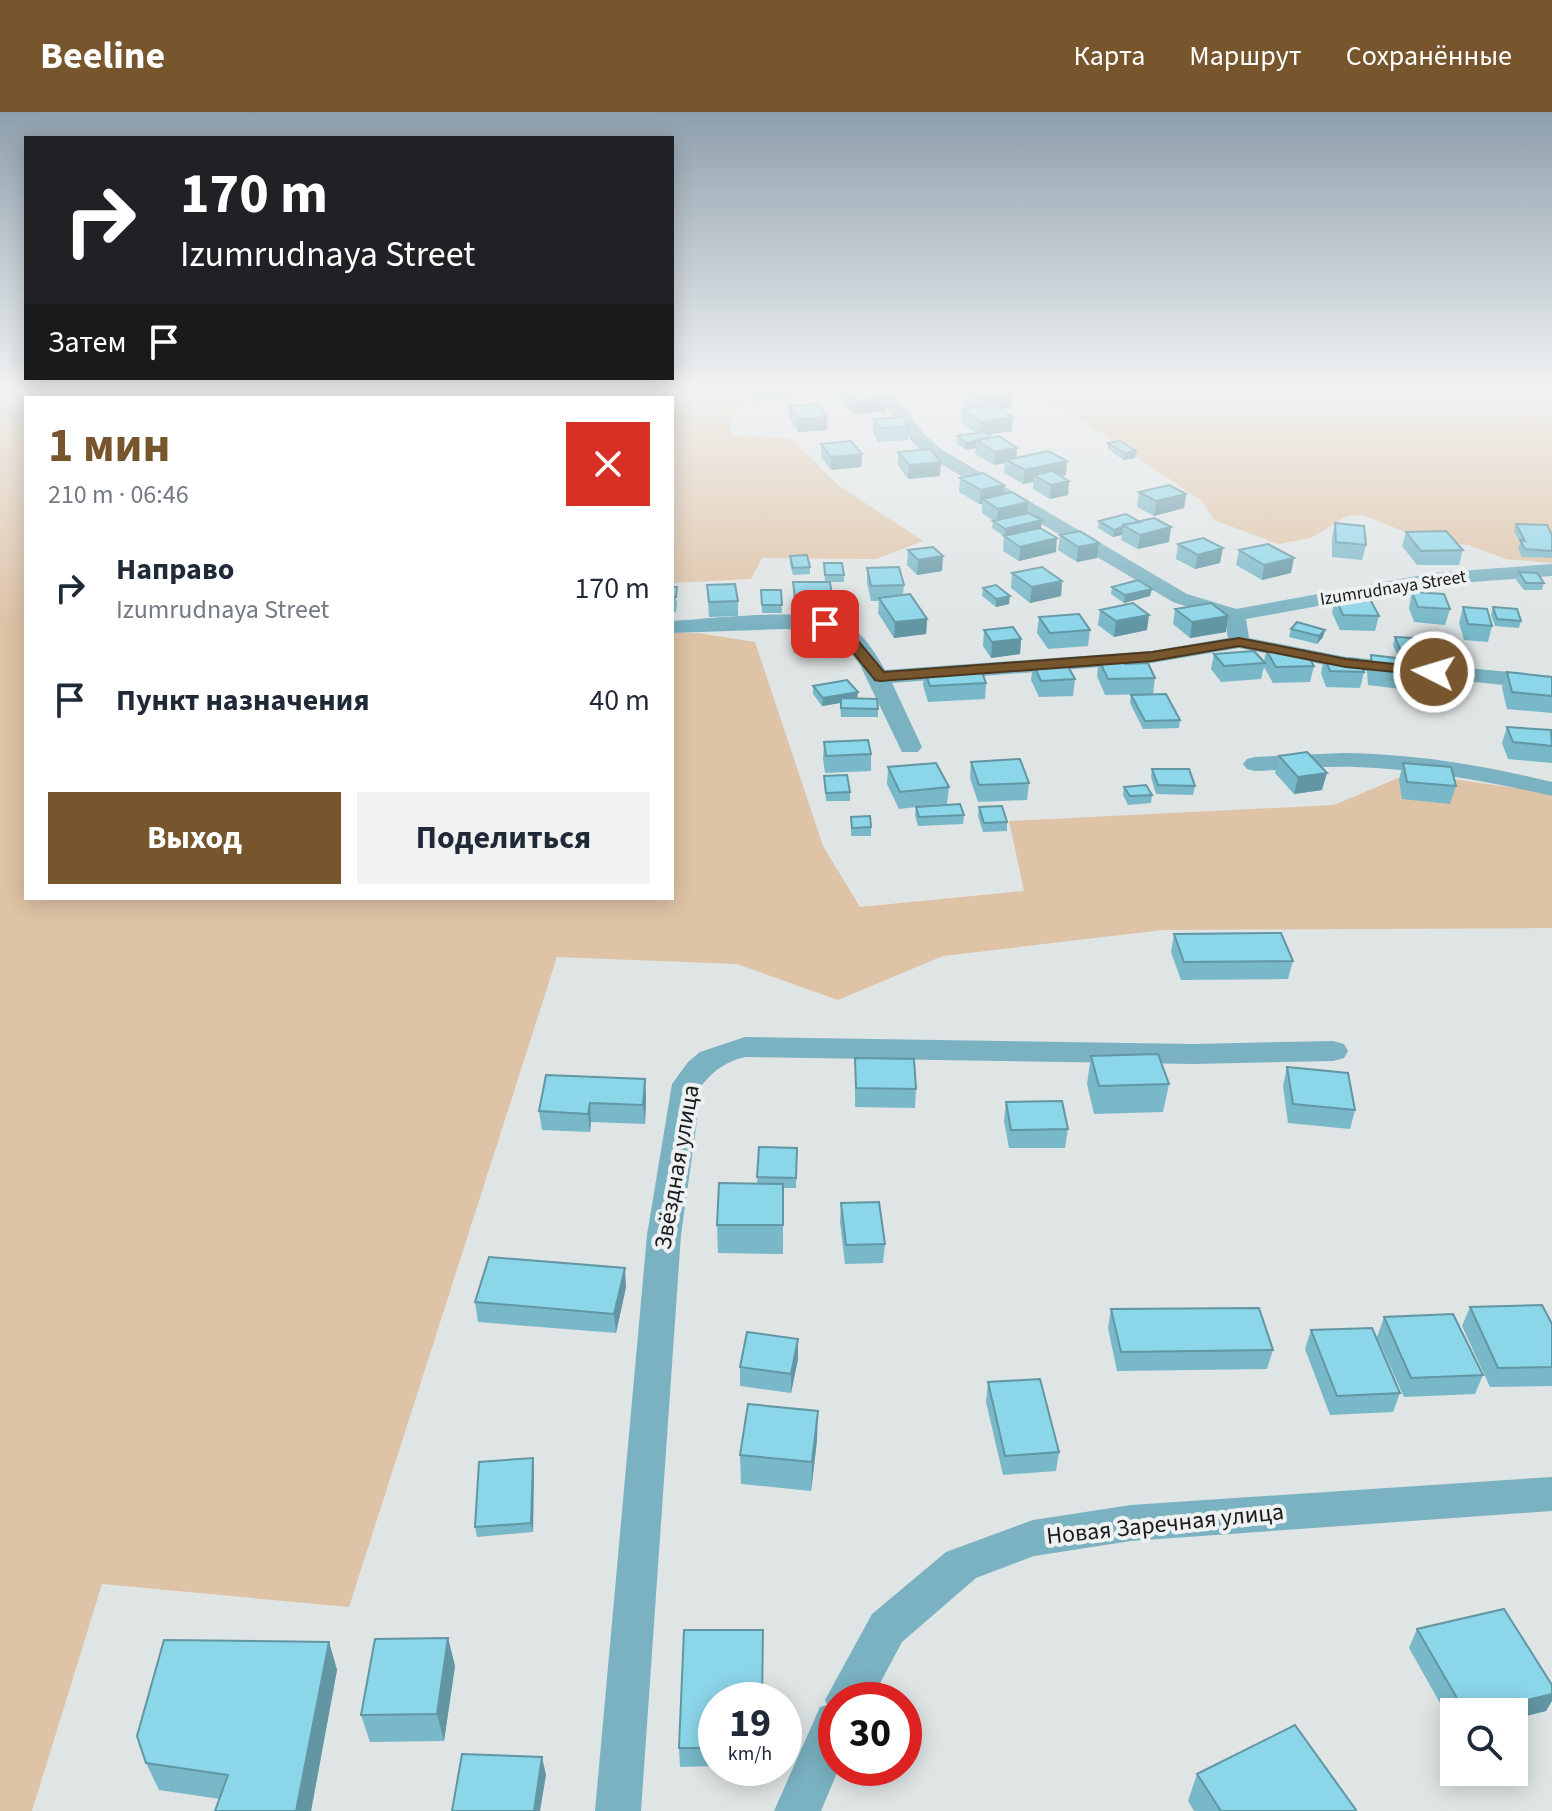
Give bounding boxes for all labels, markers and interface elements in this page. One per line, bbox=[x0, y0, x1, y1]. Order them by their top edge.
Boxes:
text: Beeline bbox=[40, 29, 165, 83]
text: Карта bbox=[1074, 36, 1145, 76]
text: Маршрут bbox=[1189, 36, 1302, 76]
text: Сохранённые bbox=[1346, 36, 1512, 76]
text: 170 m bbox=[180, 155, 328, 234]
icon: right bbox=[48, 168, 152, 272]
text: Izumrudnaya Street bbox=[180, 229, 475, 280]
icon: arrive bbox=[142, 320, 186, 364]
text: Затем bbox=[48, 321, 126, 364]
text: 1 мин bbox=[48, 412, 171, 480]
button: close bbox=[566, 422, 650, 506]
text: 210 m · 06:46 bbox=[48, 476, 189, 513]
text: Направо bbox=[116, 548, 234, 591]
street label: Izumrudnaya Street bbox=[1318, 564, 1468, 612]
icon: right bbox=[48, 566, 92, 610]
text: 170 m bbox=[574, 567, 650, 610]
pin bbox=[791, 590, 859, 658]
text: Izumrudnaya Street bbox=[116, 591, 329, 628]
icon: arrive bbox=[803, 602, 847, 646]
position arrow bbox=[1392, 630, 1476, 714]
icon: arrive bbox=[48, 678, 92, 722]
text: Пункт назначения bbox=[116, 679, 370, 722]
text: 40 m bbox=[589, 679, 650, 722]
button: Выход bbox=[48, 792, 341, 884]
button: Поделиться bbox=[357, 792, 650, 884]
street label: Звёздная улица bbox=[645, 1082, 709, 1252]
street label: Новая Заречная улица bbox=[1045, 1494, 1285, 1554]
speed limit sign: 30 bbox=[818, 1682, 922, 1786]
text: 19 bbox=[729, 1695, 771, 1752]
map controls bbox=[1440, 1698, 1528, 1786]
button: search bbox=[1440, 1698, 1528, 1786]
text: km/h bbox=[728, 1740, 772, 1768]

